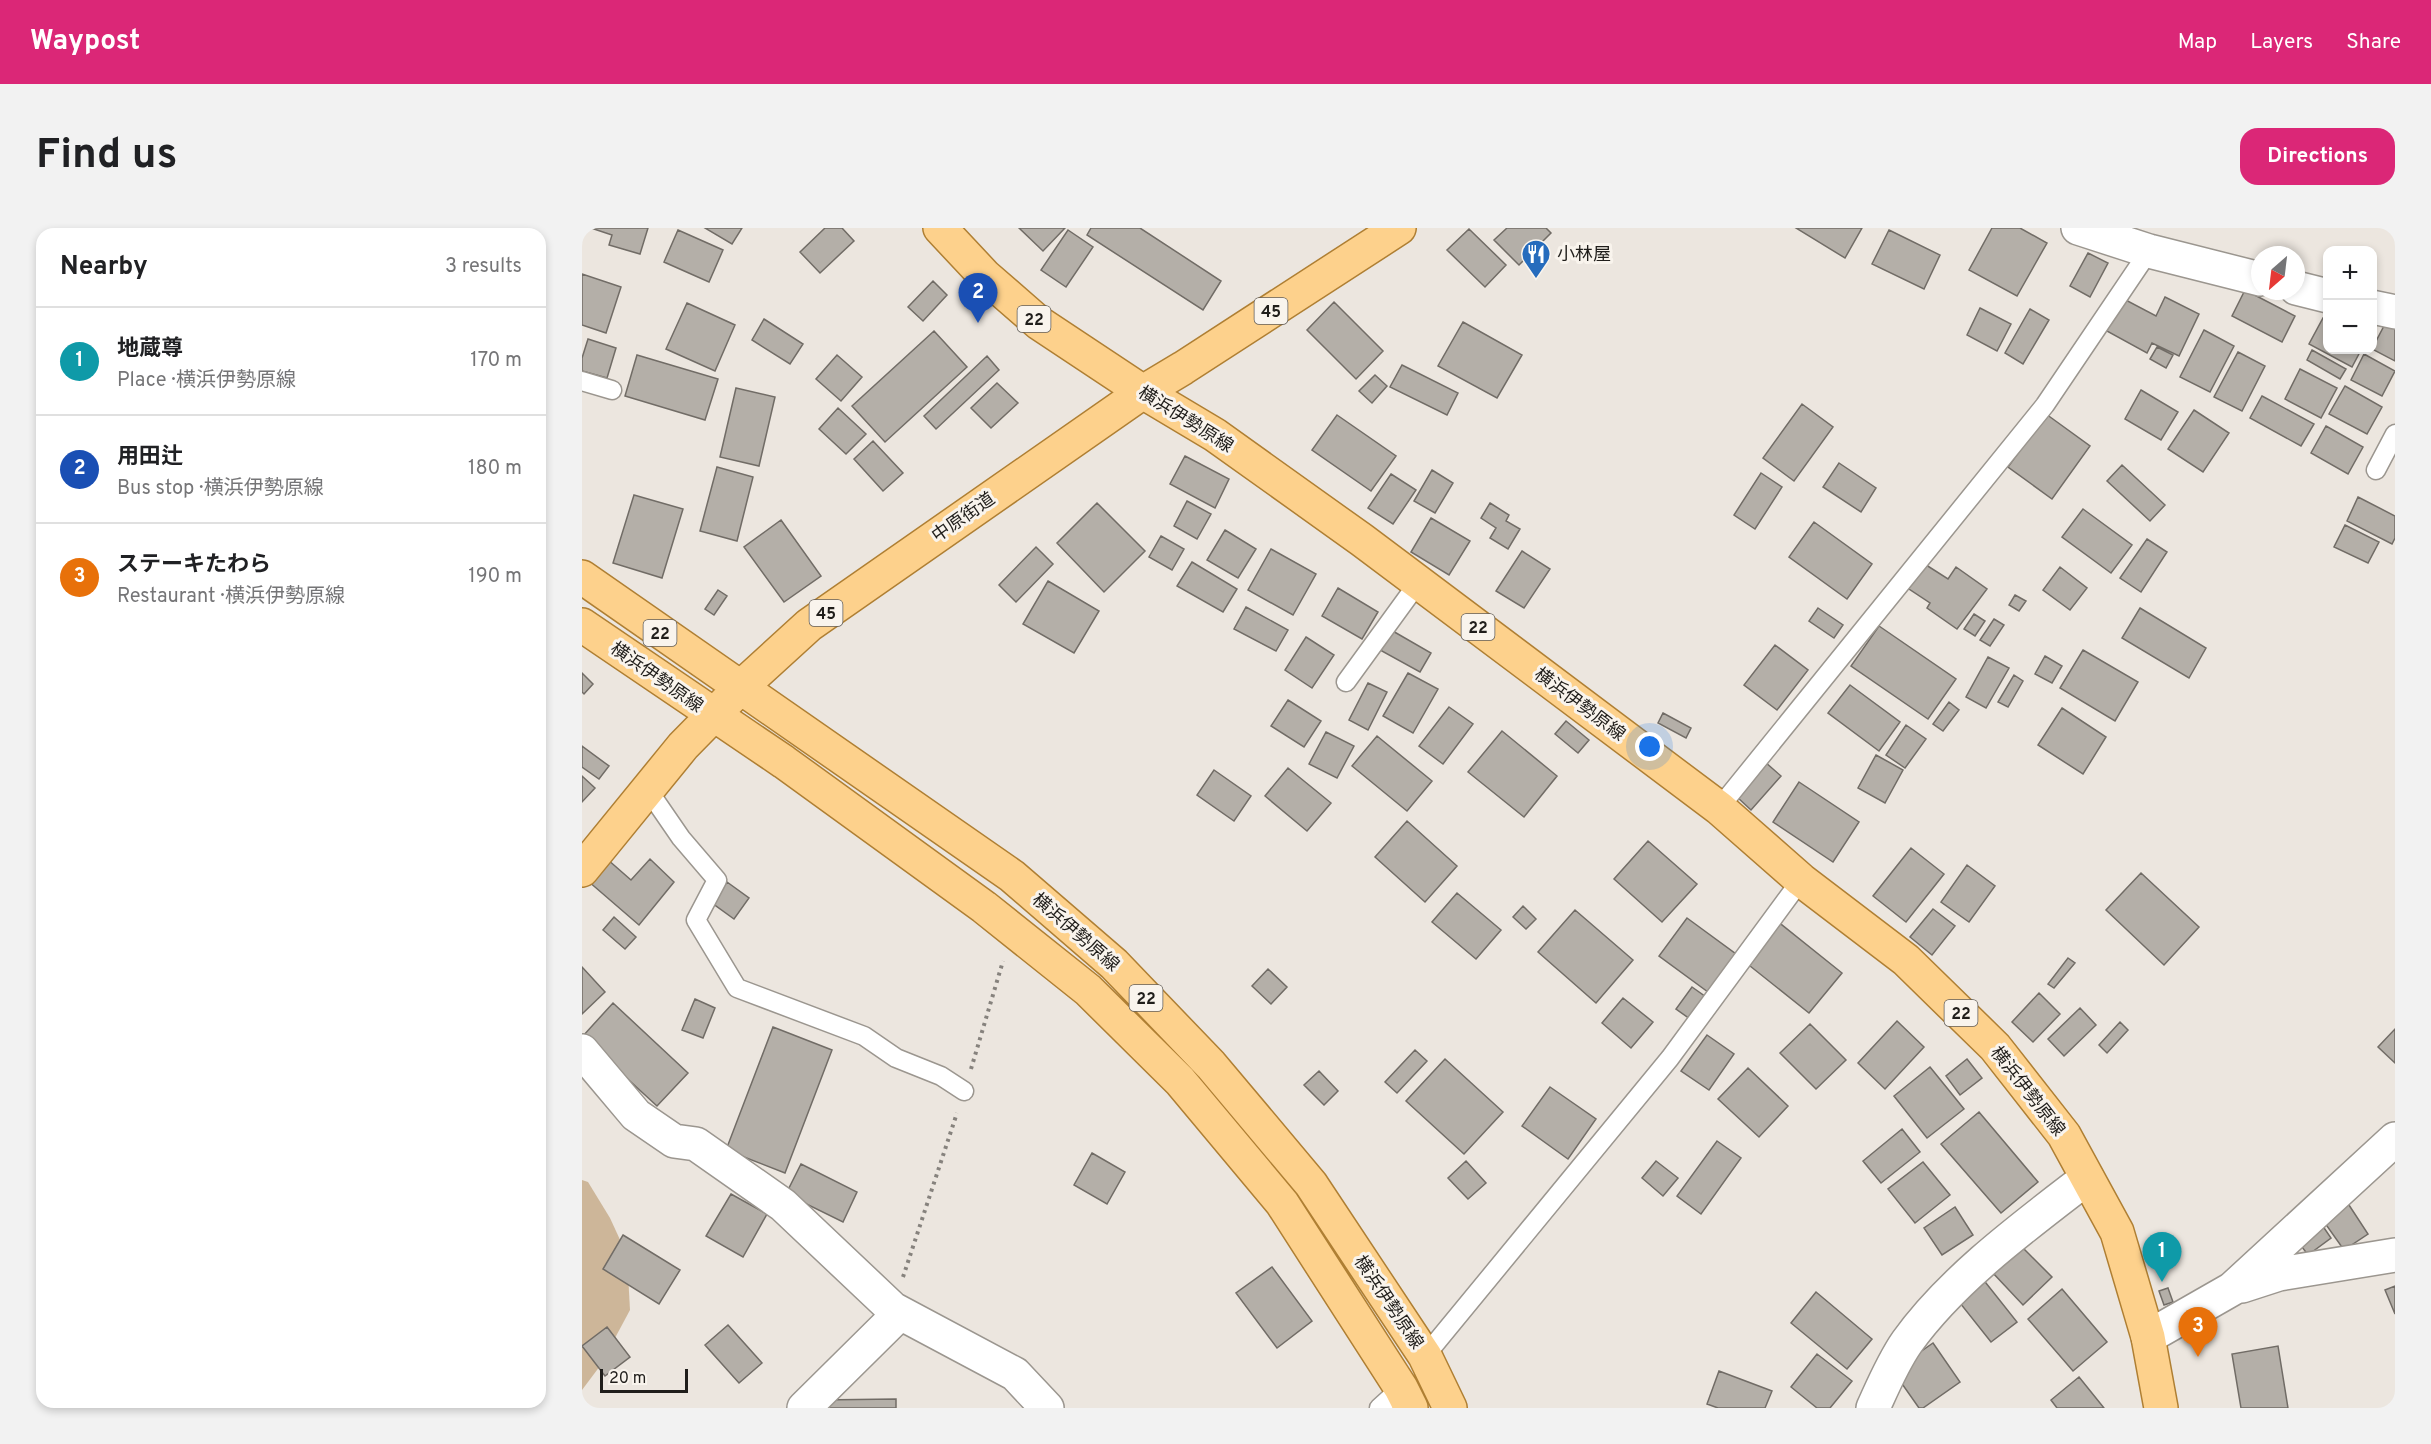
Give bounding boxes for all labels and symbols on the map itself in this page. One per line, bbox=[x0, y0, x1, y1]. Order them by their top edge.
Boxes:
restaurant icon: 小林屋 bbox=[1520, 238, 1552, 280]
place label: 小林屋 bbox=[1557, 244, 1611, 267]
north arrow bbox=[2251, 246, 2305, 300]
pin: 2 bbox=[958, 274, 998, 323]
road number: 45 bbox=[1254, 298, 1288, 324]
road number: 22 bbox=[1018, 306, 1050, 332]
street label: 横浜伊勢原線 bbox=[1133, 382, 1237, 459]
street label: 中原街道 bbox=[928, 488, 1000, 548]
road number: 45 bbox=[810, 600, 842, 626]
road number: 22 bbox=[1462, 614, 1494, 640]
road number: 22 bbox=[644, 620, 676, 646]
street label: 横浜伊勢原線 bbox=[605, 638, 707, 719]
street label: 横浜伊勢原線 bbox=[1529, 664, 1629, 747]
your location bbox=[1635, 732, 1664, 761]
street label: 横浜伊勢原線 bbox=[1027, 889, 1123, 977]
road number: 22 bbox=[1130, 985, 1162, 1011]
road number: 22 bbox=[1944, 1000, 1978, 1026]
street label: 横浜伊勢原線 bbox=[1985, 1042, 2069, 1142]
pin: 1 bbox=[2142, 1232, 2182, 1282]
street label: 横浜伊勢原線 bbox=[1348, 1252, 1427, 1354]
pin: 3 bbox=[2178, 1308, 2218, 1357]
scale bar bbox=[600, 1366, 688, 1394]

